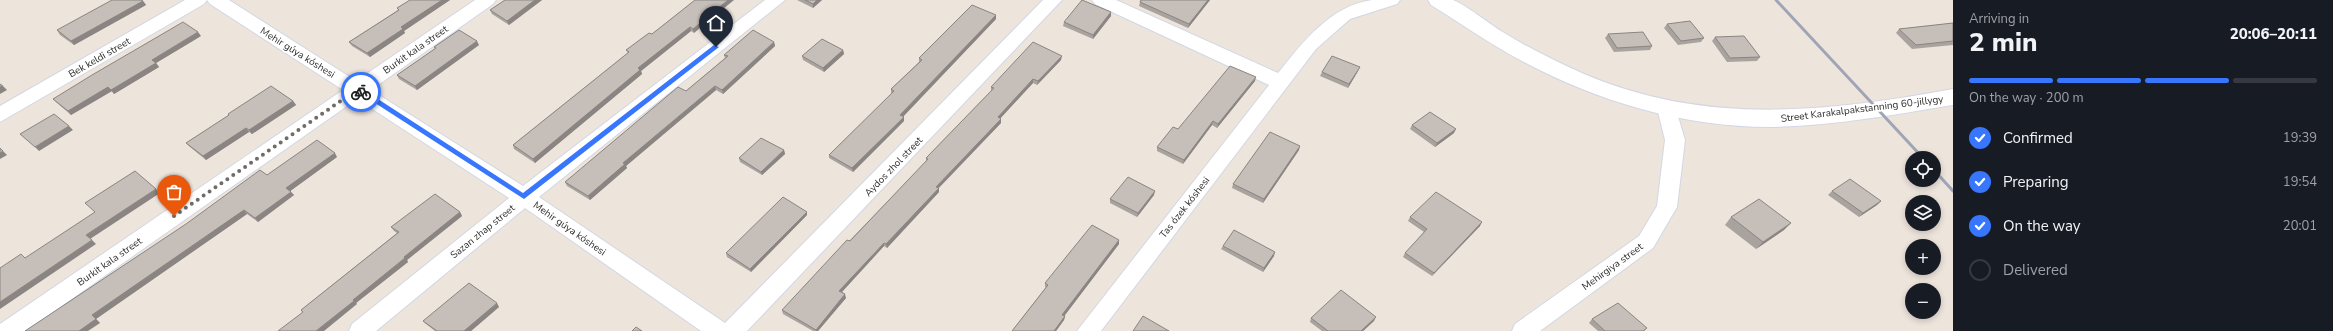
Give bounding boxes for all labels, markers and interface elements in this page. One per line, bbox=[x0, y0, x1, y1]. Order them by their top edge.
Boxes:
pin bbox=[699, 6, 733, 47]
text: Arriving in bbox=[1969, 10, 2029, 28]
icon: home bbox=[705, 12, 727, 34]
street label: Burkit kala street bbox=[380, 22, 451, 77]
street label: Mehir gúyа kóshesi bbox=[257, 24, 338, 82]
text: 20:06–20:11 bbox=[2230, 24, 2317, 44]
text: 2 min bbox=[1969, 25, 2037, 60]
street label: Bek keldi street bbox=[66, 34, 133, 81]
courier bbox=[341, 72, 381, 112]
icon: bike bbox=[350, 81, 372, 103]
text: On the way · 200 m bbox=[1969, 89, 2084, 107]
street label: Street Karakalpakstanning 60-jillygy bbox=[1780, 92, 1945, 126]
icon: check bbox=[1969, 127, 1991, 149]
text: Confirmed bbox=[2003, 128, 2073, 148]
text: 19:39 bbox=[2283, 129, 2317, 147]
street label: Aydos zhol street bbox=[862, 133, 926, 200]
map controls bbox=[1905, 151, 1941, 319]
button: locate bbox=[1905, 151, 1941, 187]
icon: check bbox=[1969, 171, 1991, 193]
text: Preparing bbox=[2003, 172, 2068, 192]
text: 19:54 bbox=[2283, 173, 2317, 191]
street label: Tas ózek kóshesi bbox=[1156, 174, 1213, 241]
pin bbox=[157, 175, 191, 216]
icon: bag bbox=[163, 181, 185, 203]
button: layers bbox=[1905, 195, 1941, 231]
street label: Mehir gúyа kóshesi bbox=[530, 198, 609, 259]
street label: Sazan zhap street bbox=[447, 201, 518, 262]
icon: check bbox=[1969, 215, 1991, 237]
text: On the way bbox=[2003, 216, 2081, 236]
text: 20:01 bbox=[2283, 217, 2317, 235]
street label: Burkit kala street bbox=[74, 234, 145, 289]
button: + bbox=[1905, 239, 1941, 275]
street label: Mehirgiya street bbox=[1579, 240, 1646, 294]
text: Delivered bbox=[2003, 260, 2068, 280]
button: − bbox=[1905, 283, 1941, 319]

